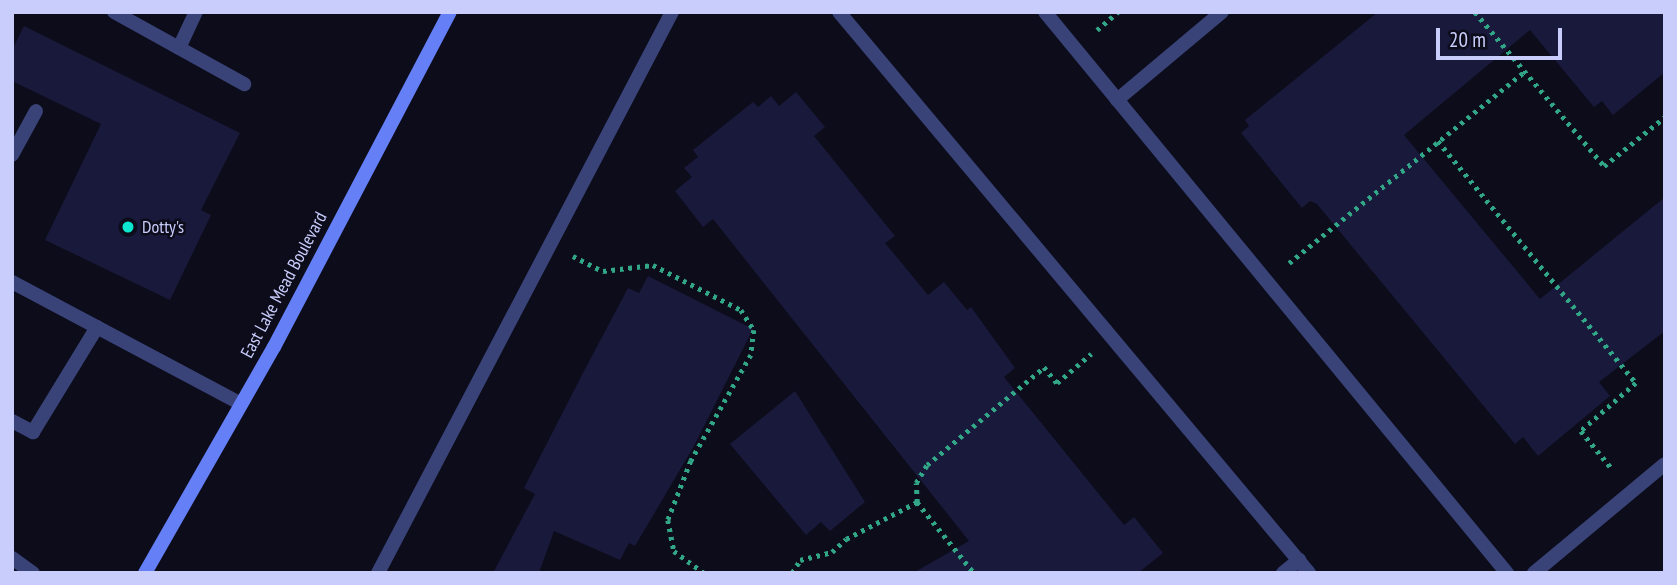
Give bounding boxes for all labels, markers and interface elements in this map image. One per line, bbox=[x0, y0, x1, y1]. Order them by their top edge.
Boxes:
scale bar bbox=[1439, 14, 1565, 58]
text: 20 m bbox=[1449, 26, 1486, 53]
street label: East Lake Mead Boulevard bbox=[236, 208, 332, 362]
place label: Dotty's bbox=[142, 216, 184, 238]
marker: Dotty's bbox=[120, 219, 136, 235]

